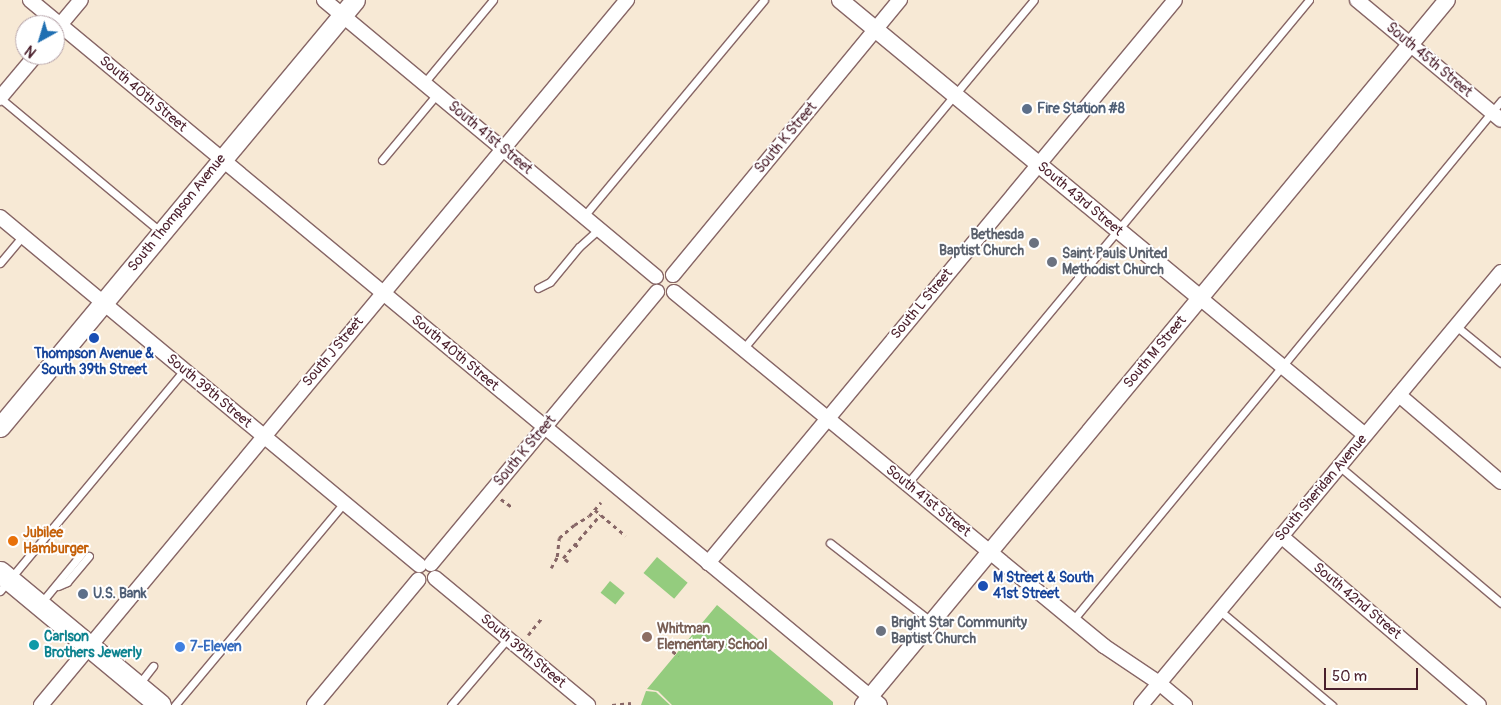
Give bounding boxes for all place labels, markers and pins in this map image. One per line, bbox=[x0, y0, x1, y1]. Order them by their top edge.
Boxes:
place label: Fire Station #8 bbox=[1037, 101, 1125, 117]
marker: Fire Station #8 bbox=[1021, 103, 1033, 115]
place label: Bethesda Baptist Church bbox=[939, 227, 1024, 260]
marker: Bethesda Baptist Church bbox=[1028, 237, 1040, 249]
place label: Saint Pauls United Methodist Church bbox=[1062, 246, 1168, 278]
marker: Saint Pauls United Methodist Church bbox=[1046, 256, 1058, 268]
marker: Thompson Avenue & South 39th Street bbox=[88, 332, 100, 344]
place label: Thompson Avenue & South 39th Street bbox=[34, 346, 154, 378]
place label: Jubilee Hamburger bbox=[23, 525, 89, 558]
marker: Jubilee Hamburger bbox=[7, 535, 19, 547]
place label: M Street & South 41st Street bbox=[993, 570, 1094, 602]
marker: M Street & South 41st Street bbox=[977, 580, 989, 592]
place label: U.S. Bank bbox=[93, 586, 147, 602]
marker: U.S. Bank bbox=[77, 588, 89, 600]
place label: Bright Star Community Baptist Church bbox=[891, 615, 1027, 648]
place label: Whitman Elementary School bbox=[657, 621, 768, 654]
marker: Bright Star Community Baptist Church bbox=[875, 625, 887, 637]
place label: Carlson Brothers Jewerly bbox=[44, 629, 142, 662]
marker: Whitman Elementary School bbox=[641, 631, 653, 643]
marker: Carlson Brothers Jewerly bbox=[28, 639, 40, 651]
place label: 7-Eleven bbox=[190, 639, 242, 655]
marker: 7-Eleven bbox=[174, 641, 186, 653]

